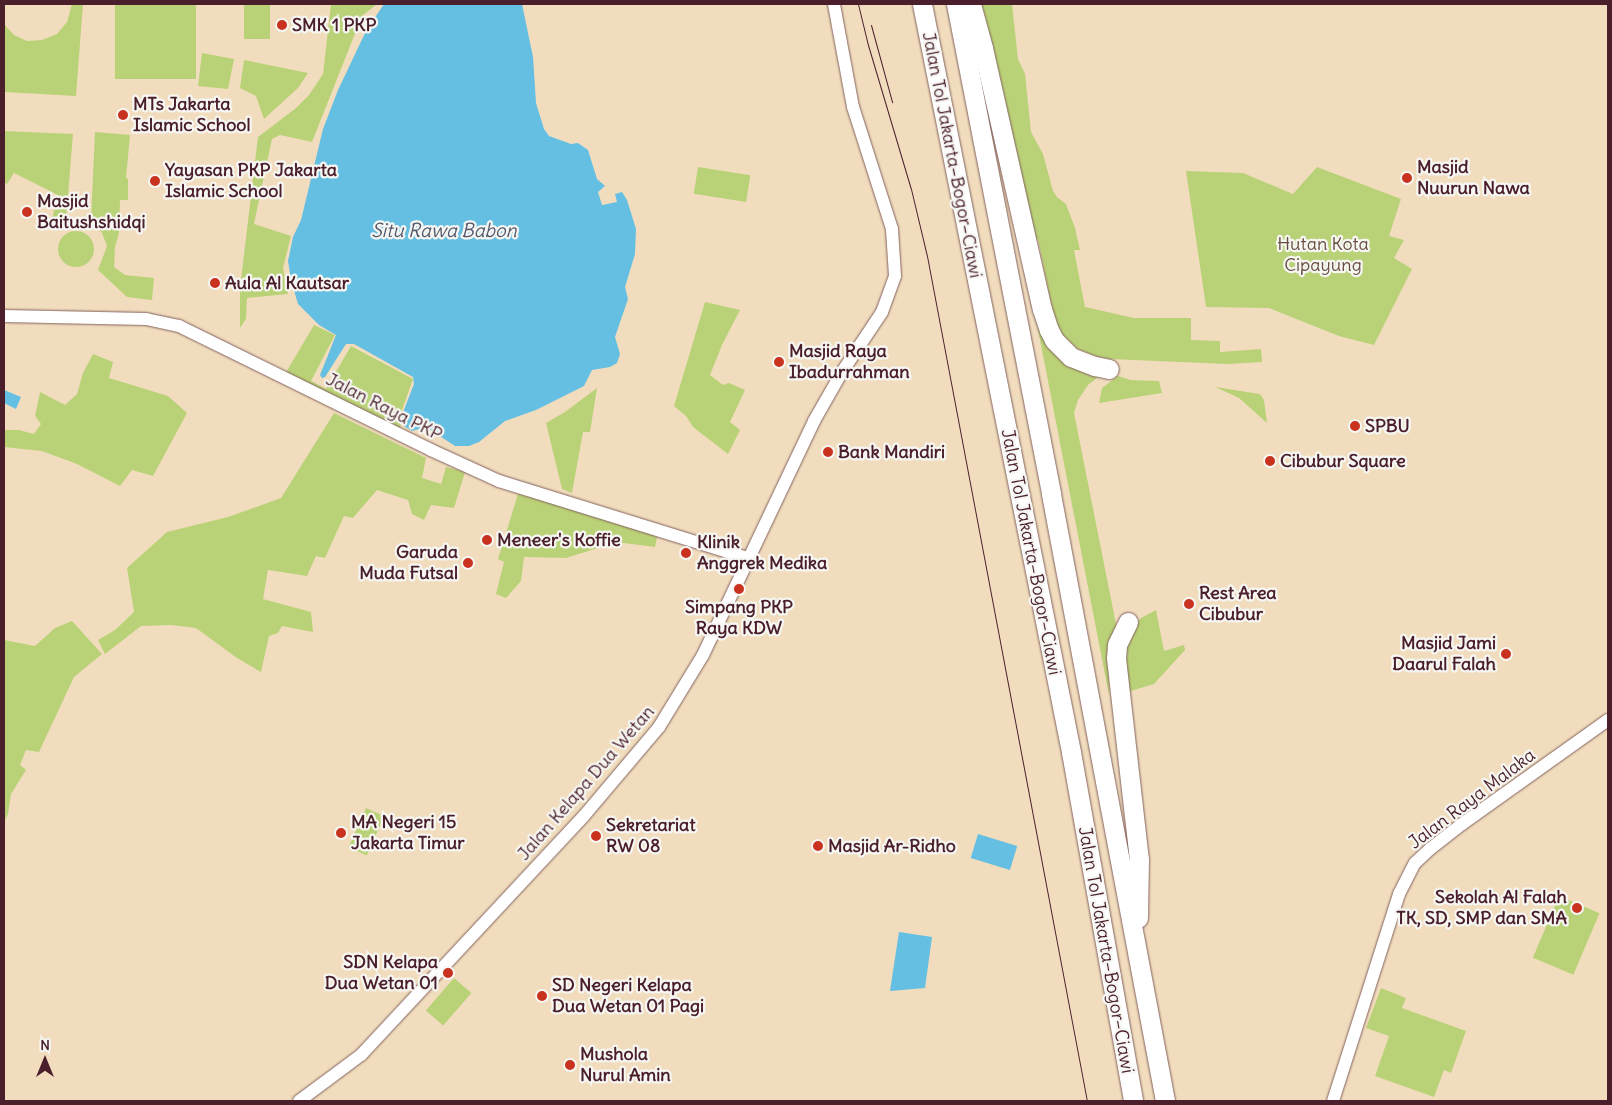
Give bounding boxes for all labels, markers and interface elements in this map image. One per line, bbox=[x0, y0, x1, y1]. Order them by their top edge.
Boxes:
place label: SMK 1 PKP bbox=[292, 14, 376, 36]
marker: SMK 1 PKP bbox=[276, 19, 288, 31]
street label: Jalan Tol Jakarta–Bogor–Ciawi bbox=[918, 30, 986, 280]
place label: MTs Jakarta Islamic School bbox=[133, 94, 250, 136]
marker: MTs Jakarta Islamic School bbox=[117, 109, 129, 121]
place label: Masjid Nuurun Nawa bbox=[1417, 157, 1530, 200]
place label: Yayasan PKP Jakarta Islamic School bbox=[165, 160, 337, 202]
marker: Masjid Nuurun Nawa bbox=[1401, 172, 1413, 184]
marker: Yayasan PKP Jakarta Islamic School bbox=[149, 175, 161, 187]
place label: Masjid Baitushshidqi bbox=[37, 191, 145, 233]
marker: Masjid Baitushshidqi bbox=[21, 206, 33, 218]
water label: Situ Rawa Babon bbox=[371, 220, 517, 242]
park label: Hutan Kota Cipayung bbox=[1277, 234, 1369, 276]
place label: Aula Al Kautsar bbox=[225, 272, 349, 294]
marker: Aula Al Kautsar bbox=[209, 277, 221, 289]
place label: Masjid Raya Ibadurrahman bbox=[789, 341, 910, 384]
marker: Masjid Raya Ibadurrahman bbox=[773, 356, 785, 368]
street label: Jalan Raya PKP bbox=[322, 368, 446, 446]
place label: SPBU bbox=[1365, 415, 1410, 437]
marker: SPBU bbox=[1349, 420, 1361, 432]
street label: Jalan Tol Jakarta–Bogor–Ciawi bbox=[997, 427, 1065, 677]
place label: Bank Mandiri bbox=[838, 441, 945, 463]
marker: Bank Mandiri bbox=[822, 446, 834, 458]
place label: Cibubur Square bbox=[1280, 450, 1406, 472]
marker: Cibubur Square bbox=[1264, 455, 1276, 467]
place label: Meneer's Koffie bbox=[497, 529, 621, 551]
place label: Klinik Anggrek Medika bbox=[697, 532, 827, 574]
marker: Meneer's Koffie bbox=[481, 534, 493, 546]
place label: Garuda Muda Futsal bbox=[359, 542, 458, 584]
marker: Klinik Anggrek Medika bbox=[679, 546, 693, 560]
marker: Garuda Muda Futsal bbox=[462, 557, 474, 569]
marker: Simpang PKP Raya KDW bbox=[733, 583, 745, 595]
place label: Rest Area Cibubur bbox=[1199, 583, 1277, 626]
place label: Simpang PKP Raya KDW bbox=[685, 597, 793, 640]
marker: Rest Area Cibubur bbox=[1183, 598, 1195, 610]
place label: Masjid Jami Daarul Falah bbox=[1392, 633, 1496, 676]
marker: Masjid Jami Daarul Falah bbox=[1500, 648, 1512, 660]
street label: Jalan Kelapa Dua Wetan bbox=[513, 701, 659, 865]
street label: Jalan Raya Malaka bbox=[1404, 744, 1540, 854]
place label: MA Negeri 15 Jakarta Timur bbox=[351, 812, 465, 854]
place label: Sekretariat RW 08 bbox=[606, 815, 695, 858]
street label: Jalan Tol Jakarta–Bogor–Ciawi bbox=[1074, 825, 1138, 1075]
marker: MA Negeri 15 Jakarta Timur bbox=[335, 827, 347, 839]
marker: Sekretariat RW 08 bbox=[590, 830, 602, 842]
place label: Masjid Ar-Ridho bbox=[828, 835, 956, 857]
marker: Masjid Ar-Ridho bbox=[812, 840, 824, 852]
place label: Sekolah Al Falah TK, SD, SMP dan SMA bbox=[1396, 887, 1567, 930]
marker: Sekolah Al Falah TK, SD, SMP dan SMA bbox=[1571, 902, 1583, 914]
place label: SDN Kelapa Dua Wetan 01 bbox=[325, 952, 438, 994]
marker: SDN Kelapa Dua Wetan 01 bbox=[442, 967, 454, 979]
place label: SD Negeri Kelapa Dua Wetan 01 Pagi bbox=[552, 975, 704, 1018]
marker: SD Negeri Kelapa Dua Wetan 01 Pagi bbox=[536, 990, 548, 1002]
north arrow bbox=[20, 1035, 70, 1085]
text: N bbox=[40, 1036, 50, 1054]
place label: Mushola Nurul Amin bbox=[580, 1044, 671, 1086]
marker: Mushola Nurul Amin bbox=[564, 1059, 576, 1071]

